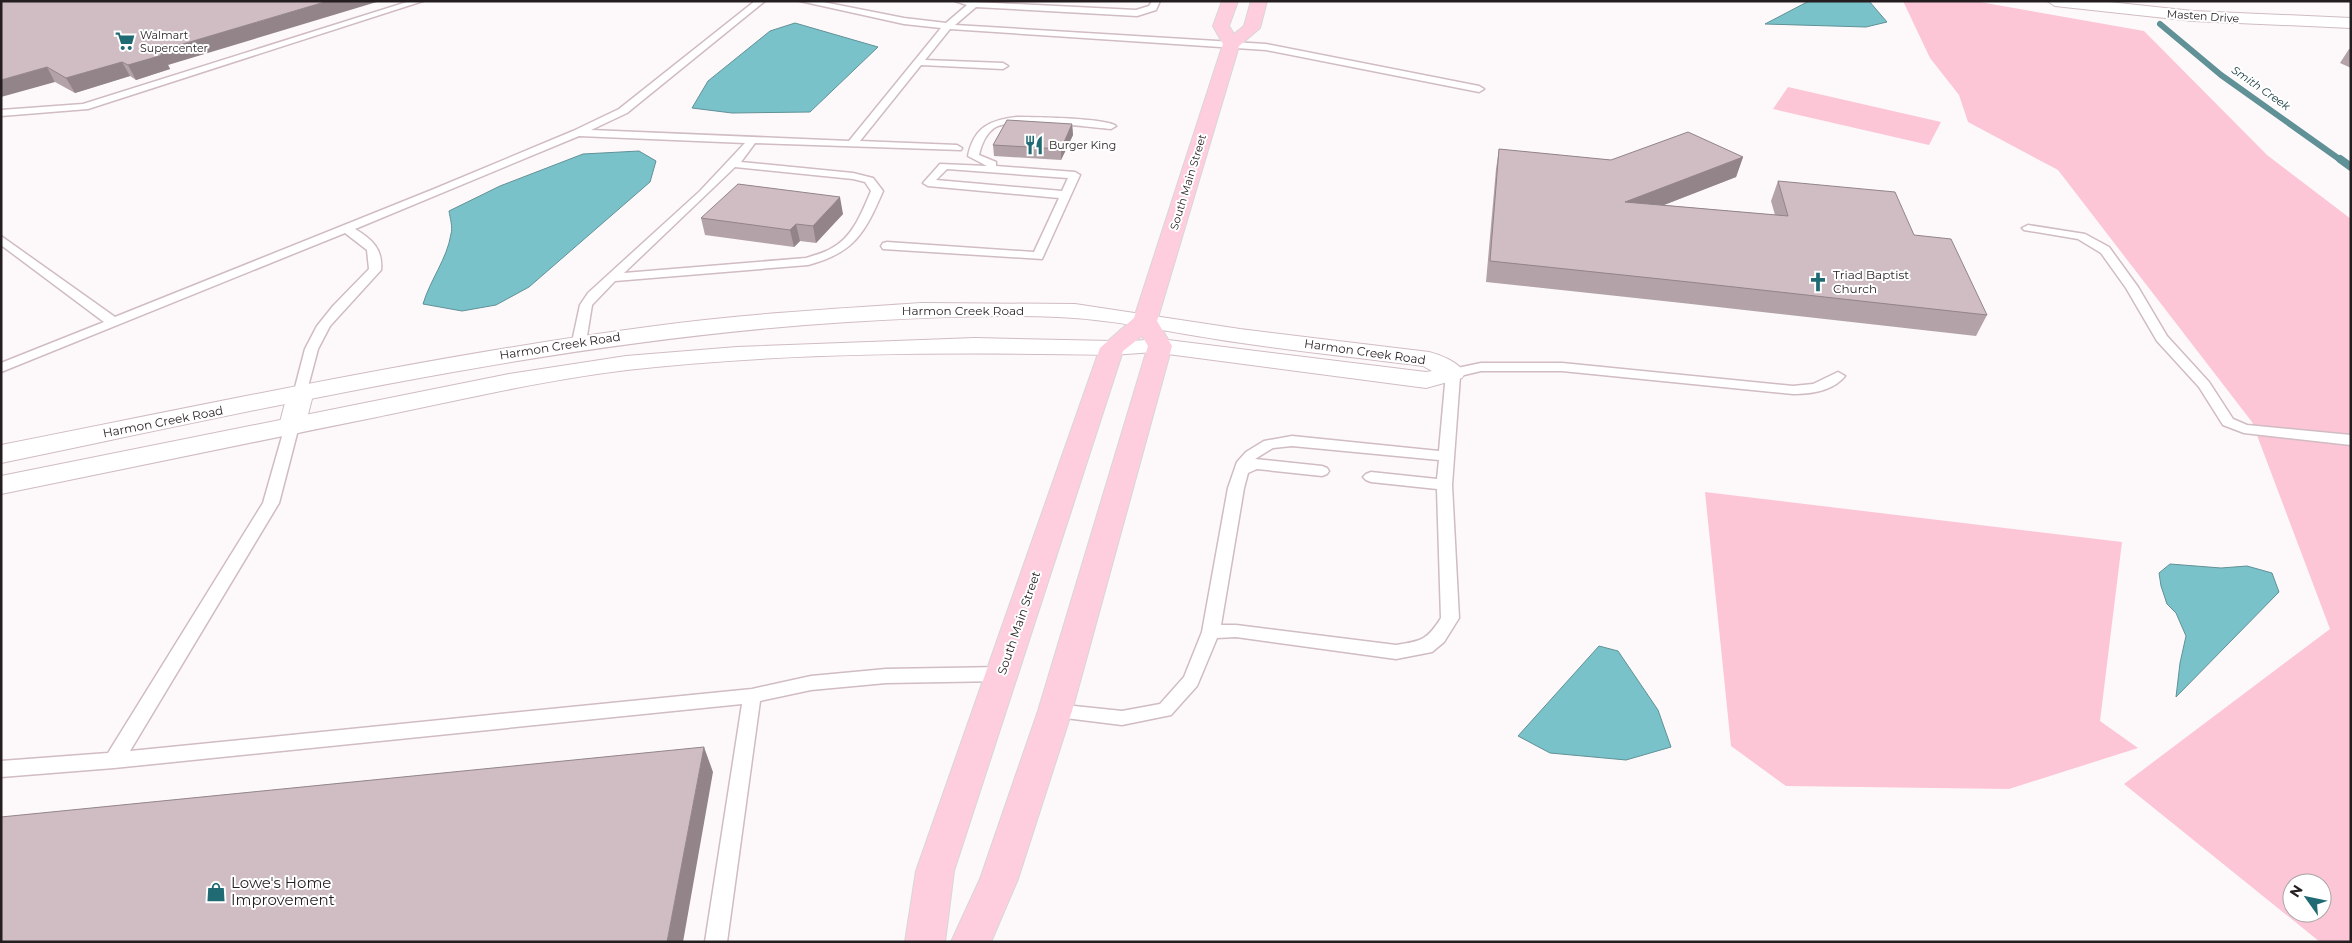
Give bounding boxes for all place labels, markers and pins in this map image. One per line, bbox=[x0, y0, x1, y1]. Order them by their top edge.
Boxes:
place label: Walmart Supercenter bbox=[140, 28, 208, 55]
supermarket icon: Walmart Supercenter bbox=[114, 30, 136, 52]
restaurant icon: Burger King bbox=[1023, 134, 1045, 156]
place label: Burger King bbox=[1049, 138, 1116, 152]
place label: Triad Baptist Church bbox=[1833, 267, 1909, 296]
church icon: Triad Baptist Church bbox=[1807, 271, 1829, 293]
place label: Lowe's Home Improvement bbox=[231, 873, 335, 909]
shop icon: Lowe's Home Improvement bbox=[205, 881, 227, 903]

